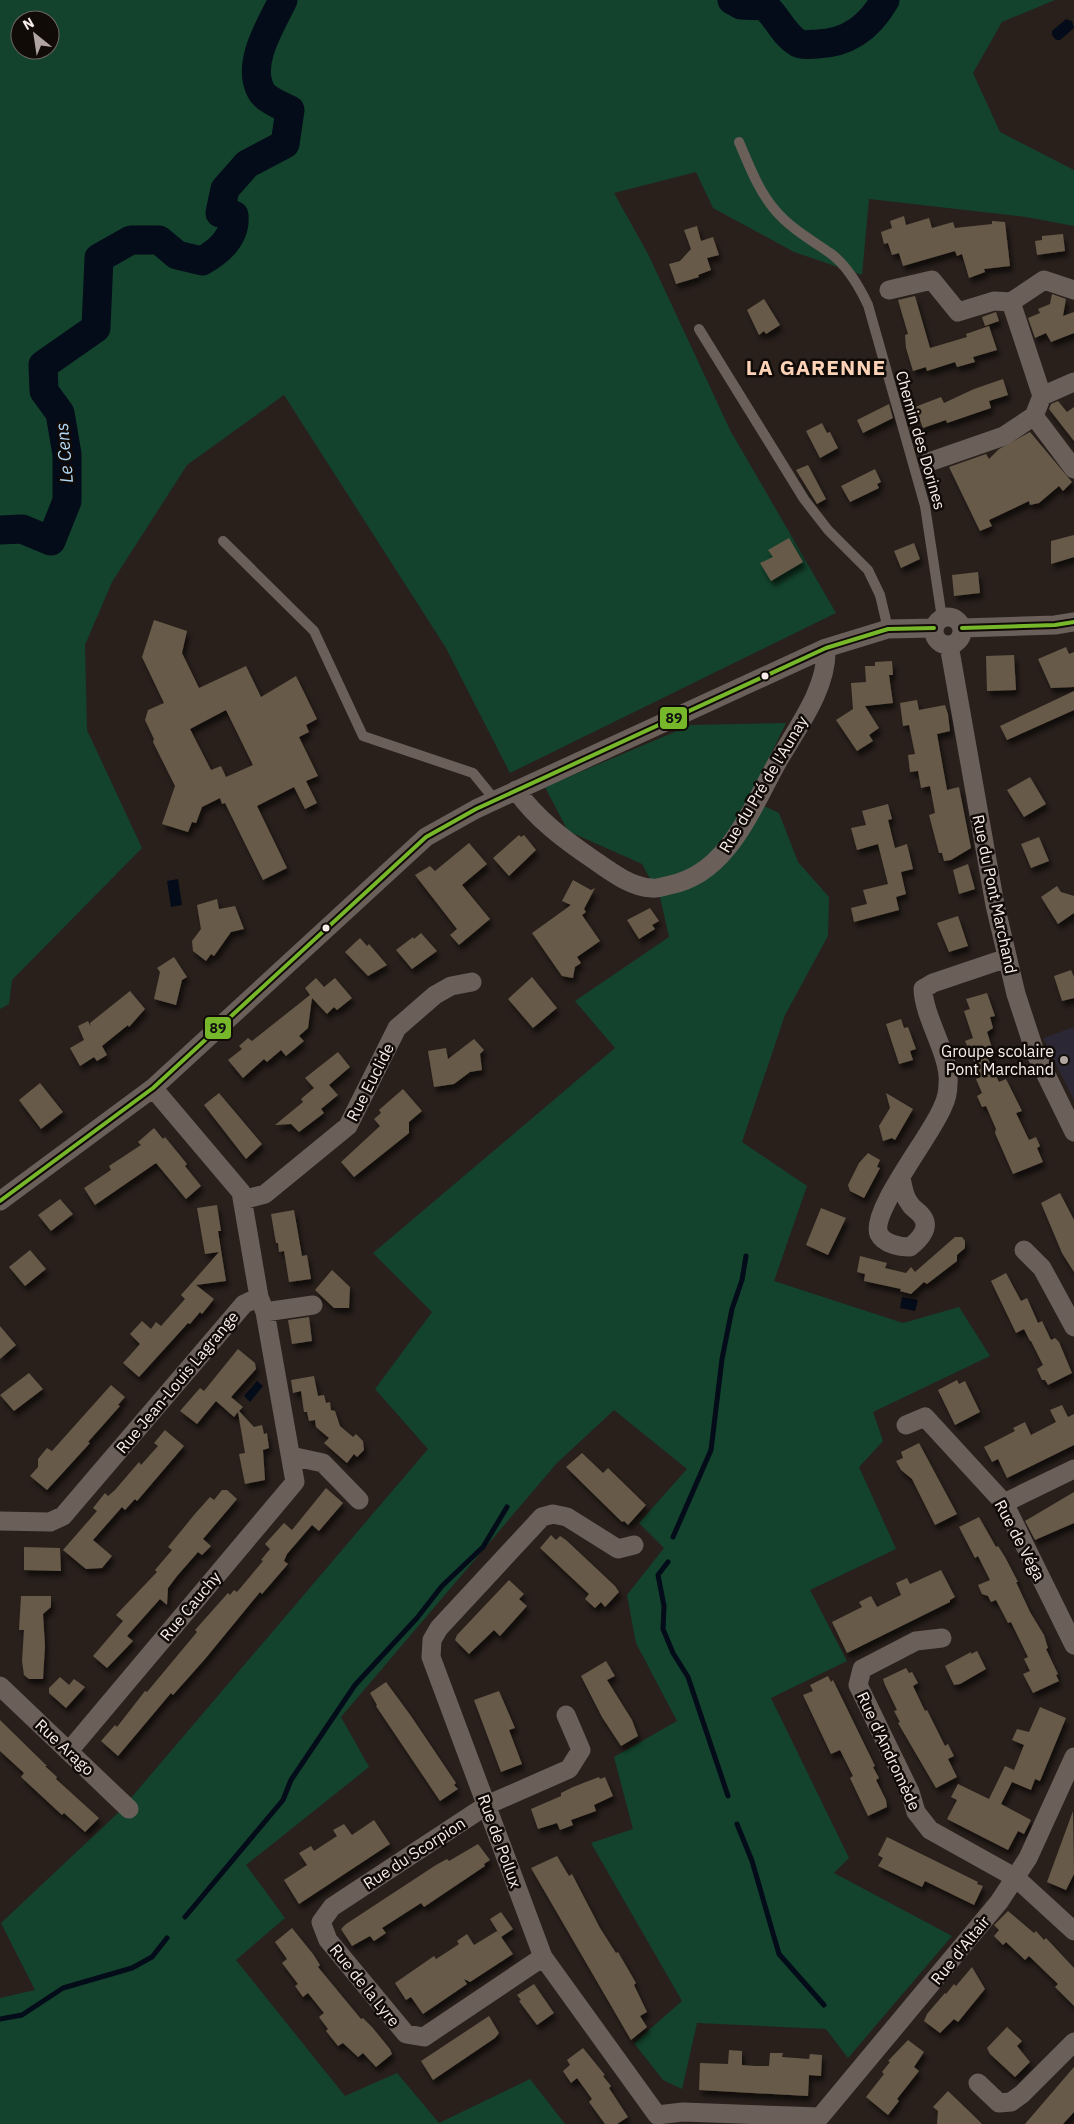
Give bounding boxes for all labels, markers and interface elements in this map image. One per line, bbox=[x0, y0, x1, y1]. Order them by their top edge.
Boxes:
north arrow bbox=[10, 10, 60, 60]
text: N bbox=[20, 13, 37, 34]
district label: LA GARENNE bbox=[746, 353, 886, 381]
street label: Chemin des Dorines bbox=[892, 368, 950, 512]
water label: Le Cens bbox=[50, 422, 78, 484]
unlabelled marker bbox=[760, 671, 770, 681]
line badge: 89 bbox=[659, 706, 688, 730]
text: 89 bbox=[666, 709, 682, 727]
street label: Rue du Pré de l'Aunay bbox=[714, 712, 812, 856]
street label: Rue du Pont Marchand bbox=[968, 813, 1022, 975]
unlabelled marker bbox=[321, 923, 331, 933]
line badge: 89 bbox=[204, 1016, 232, 1040]
text: 89 bbox=[210, 1019, 226, 1037]
street label: Rue Euclide bbox=[342, 1040, 398, 1124]
place label: Groupe scolaire Pont Marchand bbox=[941, 1041, 1054, 1079]
marker: Groupe scolaire Pont Marchand bbox=[1058, 1054, 1070, 1066]
street label: Rue Jean-Louis Lagrange bbox=[112, 1307, 243, 1457]
street label: Rue de Véga bbox=[990, 1496, 1050, 1584]
street label: Rue Cauchy bbox=[155, 1567, 225, 1645]
street label: Rue d'Andromède bbox=[853, 1689, 925, 1814]
street label: Rue Arago bbox=[31, 1715, 99, 1780]
street label: Rue de Pollux bbox=[474, 1792, 526, 1890]
street label: Rue du Scorpion bbox=[359, 1813, 469, 1893]
street label: Rue d'Altair bbox=[926, 1911, 994, 1988]
street label: Rue de la Lyre bbox=[326, 1940, 404, 2030]

